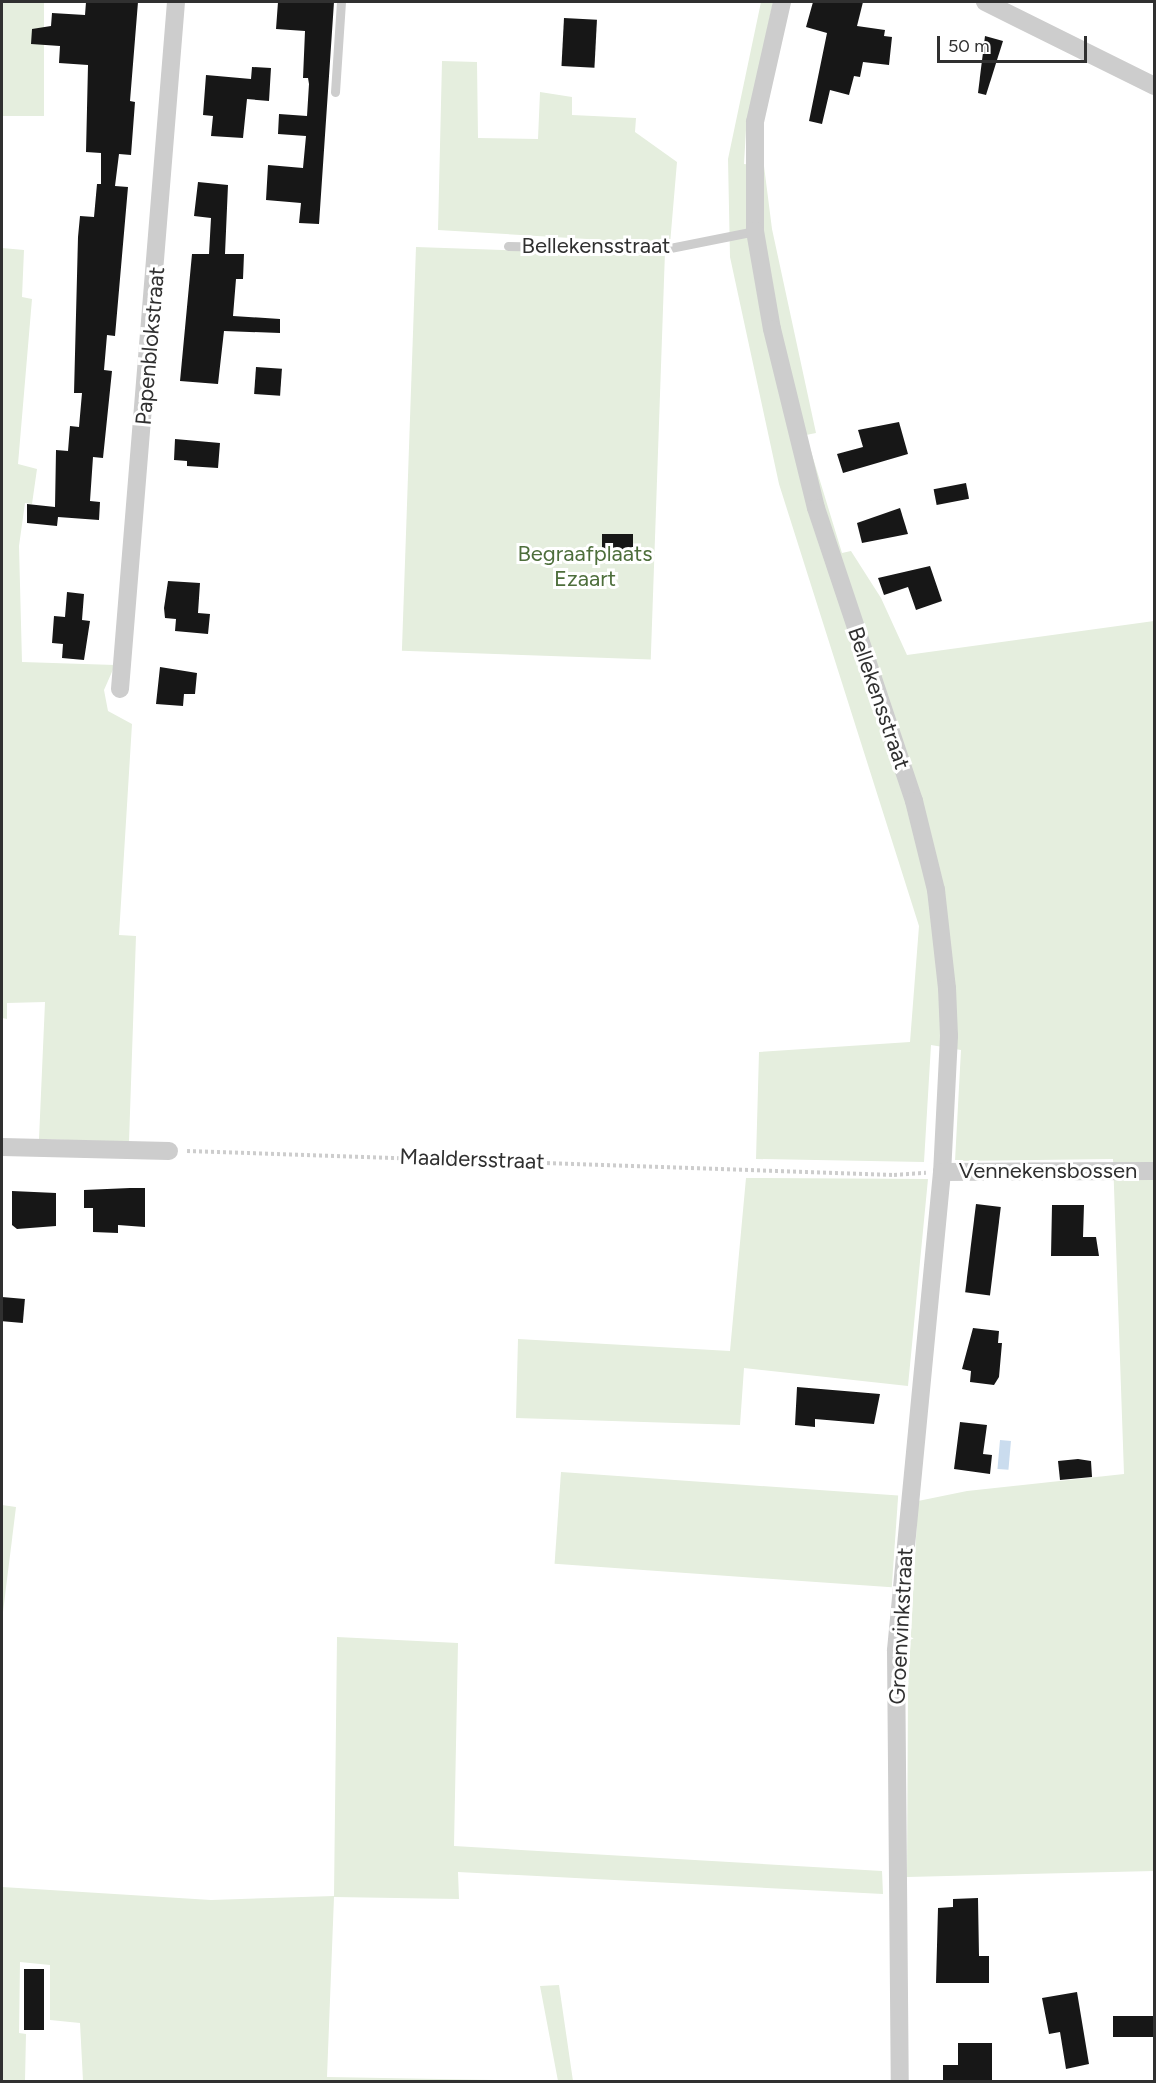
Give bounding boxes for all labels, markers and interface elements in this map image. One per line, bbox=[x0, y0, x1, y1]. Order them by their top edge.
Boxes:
scale bar bbox=[940, 24, 1090, 62]
text: 50 m bbox=[948, 35, 990, 57]
street label: Bellekensstraat bbox=[522, 233, 670, 259]
street label: Papenblokstraat bbox=[130, 266, 170, 426]
park label: Begraafplaats Ezaart bbox=[517, 540, 653, 592]
street label: Bellekensstraat bbox=[842, 623, 916, 773]
street label: Maaldersstraat bbox=[399, 1143, 545, 1175]
street label: Vennekensbossen bbox=[959, 1158, 1137, 1184]
street label: Groenvinkstraat bbox=[884, 1547, 918, 1705]

